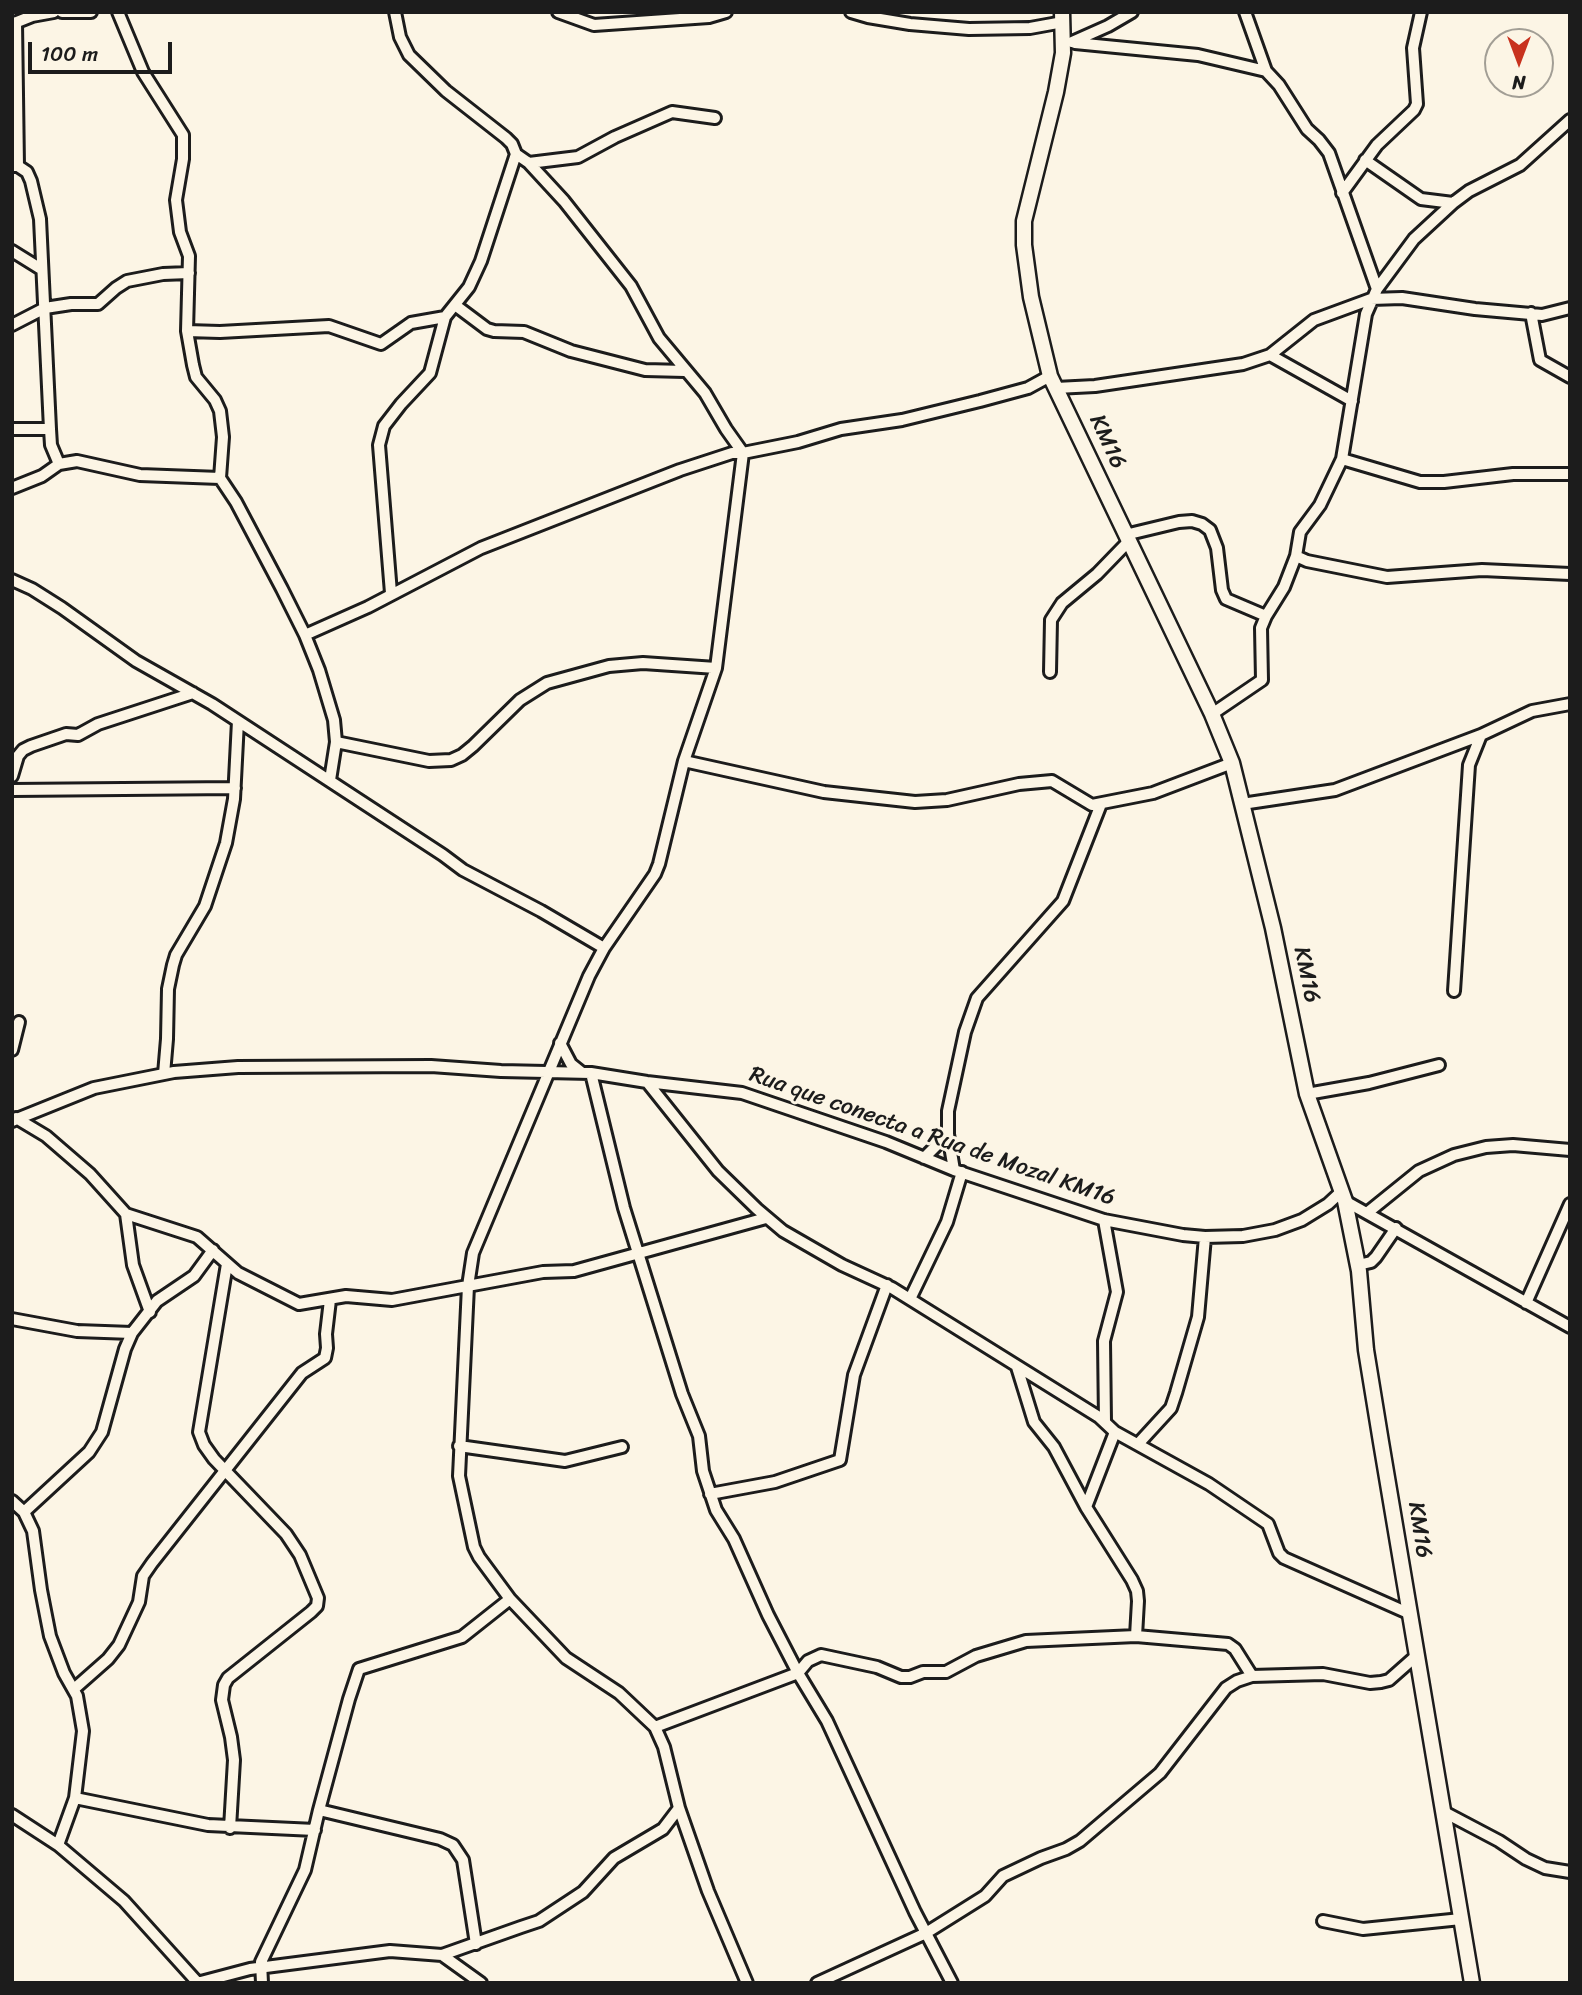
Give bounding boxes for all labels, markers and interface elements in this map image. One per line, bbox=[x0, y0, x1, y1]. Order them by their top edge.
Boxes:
scale bar bbox=[32, 28, 175, 72]
north arrow bbox=[1484, 28, 1554, 98]
text: 100 m bbox=[41, 35, 98, 73]
text: N bbox=[1512, 66, 1526, 99]
street label: KM16 bbox=[1083, 411, 1131, 473]
street label: KM16 bbox=[1287, 944, 1325, 1006]
street label: Rua que conecta a Rua de Mozal KM16 bbox=[746, 1061, 1118, 1213]
street label: KM16 bbox=[1401, 1500, 1437, 1560]

